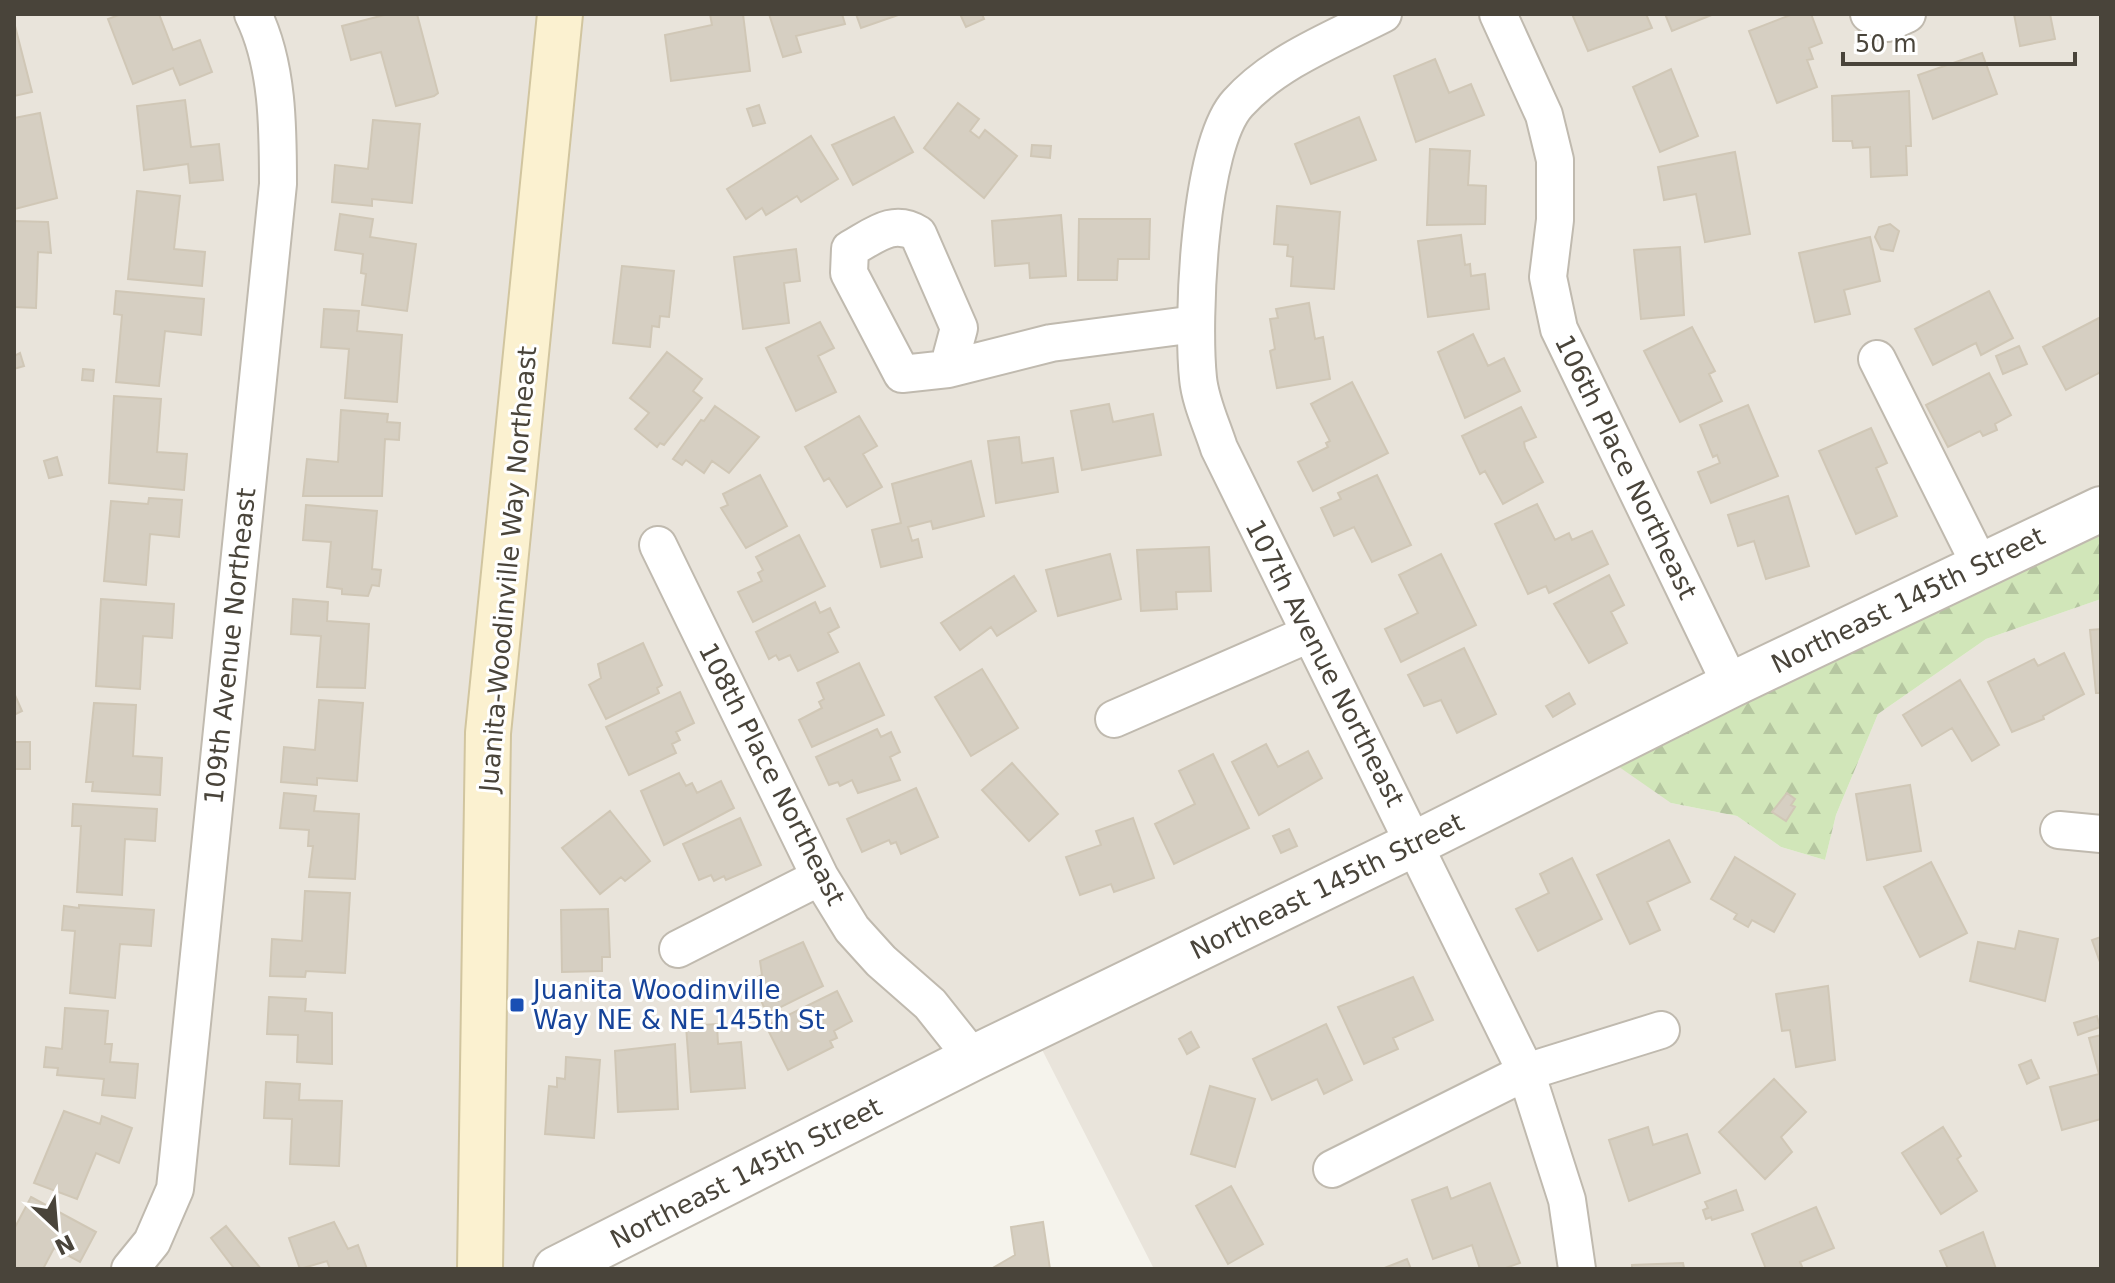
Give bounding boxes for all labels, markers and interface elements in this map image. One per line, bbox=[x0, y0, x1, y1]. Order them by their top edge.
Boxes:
scale bar bbox=[1843, 16, 2075, 66]
text: 50 m bbox=[1855, 30, 1917, 58]
street label: 106th Place Northeast bbox=[1549, 330, 1703, 604]
street label: Juanita-Woodinville Way Northeast bbox=[473, 345, 542, 795]
street label: 109th Avenue Northeast bbox=[198, 486, 262, 806]
street label: 107th Avenue Northeast bbox=[1239, 515, 1411, 811]
street label: Northeast 145th Street bbox=[1767, 521, 2049, 679]
street label: 108th Place Northeast bbox=[693, 638, 851, 910]
street label: Northeast 145th Street bbox=[1186, 807, 1468, 965]
place label: Juanita Woodinville Way NE & NE 145th St bbox=[531, 975, 825, 1035]
marker: Juanita Woodinville Way NE & NE 145th St bbox=[508, 996, 526, 1014]
street label: Northeast 145th Street bbox=[605, 1091, 887, 1255]
north arrow bbox=[16, 1187, 96, 1267]
text: N bbox=[51, 1229, 78, 1260]

